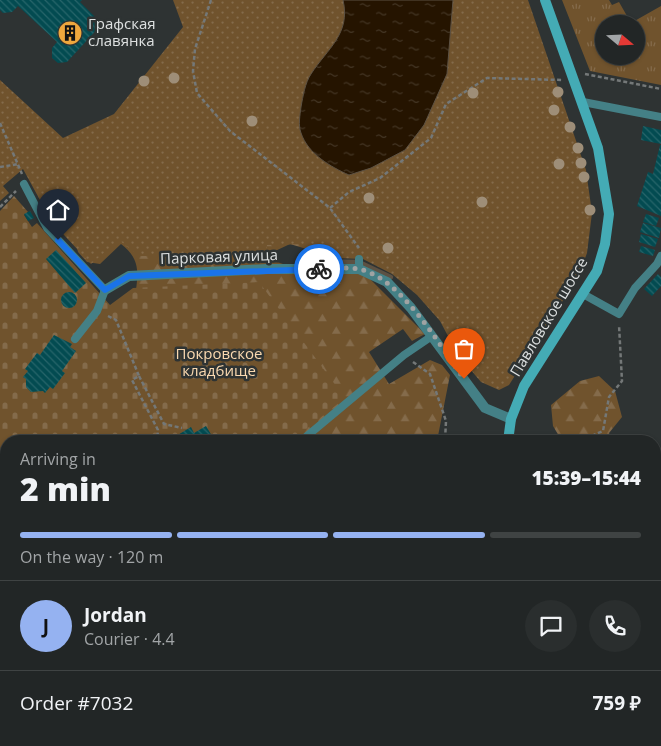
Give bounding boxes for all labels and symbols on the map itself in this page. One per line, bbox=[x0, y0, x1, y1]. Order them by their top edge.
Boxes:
place label: Графская славянка bbox=[88, 13, 156, 50]
north arrow bbox=[595, 15, 645, 65]
building icon: Графская славянка bbox=[57, 20, 83, 46]
pin bbox=[37, 189, 79, 240]
street label: Парковая улица bbox=[160, 244, 278, 268]
courier bbox=[294, 244, 344, 294]
street label: Павловское шоссе bbox=[505, 253, 592, 380]
pin bbox=[443, 328, 485, 379]
park label: Покровское кладбище bbox=[176, 343, 262, 380]

